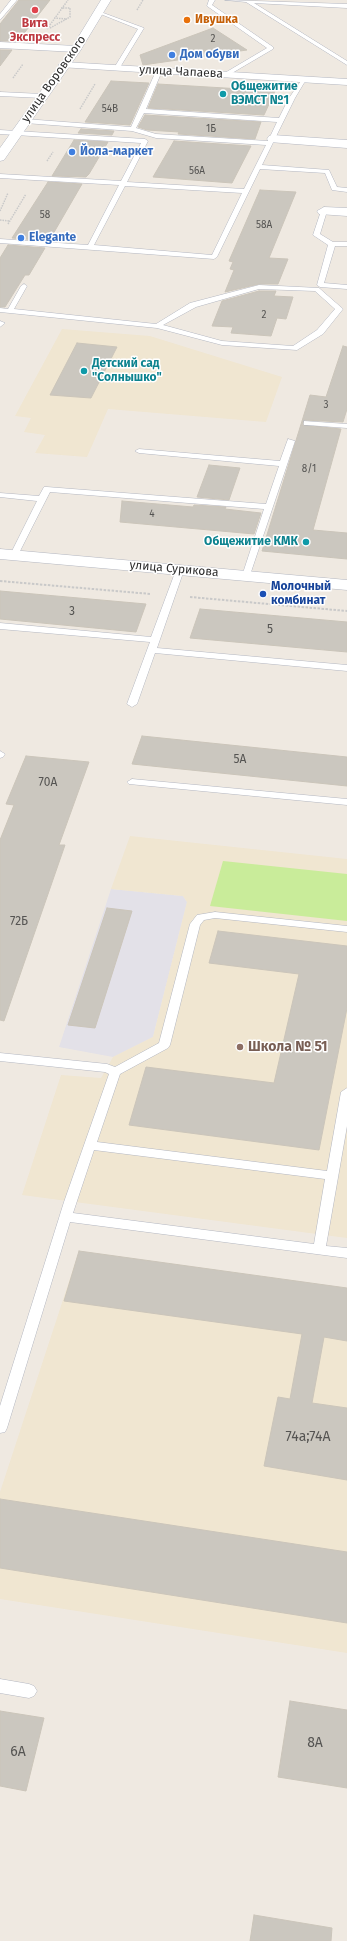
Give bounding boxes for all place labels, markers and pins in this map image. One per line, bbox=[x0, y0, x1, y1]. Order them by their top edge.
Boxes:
marker: Вита Экспресс bbox=[30, 5, 40, 15]
place label: Ивушка bbox=[195, 13, 238, 27]
marker: Ивушка bbox=[182, 15, 192, 25]
place label: Вита Экспресс bbox=[10, 17, 60, 45]
place label: Дом обуви bbox=[180, 48, 239, 62]
marker: Дом обуви bbox=[167, 50, 177, 60]
place label: Общежитие ВЭМСТ №1 bbox=[231, 80, 298, 108]
marker: Общежитие ВЭМСТ №1 bbox=[218, 89, 228, 99]
place label: Йола-маркет bbox=[80, 145, 153, 159]
marker: Йола-маркет bbox=[67, 147, 77, 157]
place label: Elegante bbox=[29, 231, 76, 245]
marker: Elegante bbox=[16, 233, 26, 243]
place label: Детский сад "Солнышко" bbox=[92, 357, 162, 385]
marker: Детский сад "Солнышко" bbox=[79, 366, 89, 376]
place label: Общежитие КМК bbox=[204, 535, 298, 549]
marker: Общежитие КМК bbox=[301, 537, 311, 547]
place label: Молочный комбинат bbox=[271, 580, 331, 608]
marker: Молочный комбинат bbox=[258, 589, 268, 599]
place label: Школа № 51 bbox=[248, 1039, 328, 1055]
marker: Школа № 51 bbox=[235, 1042, 245, 1052]

